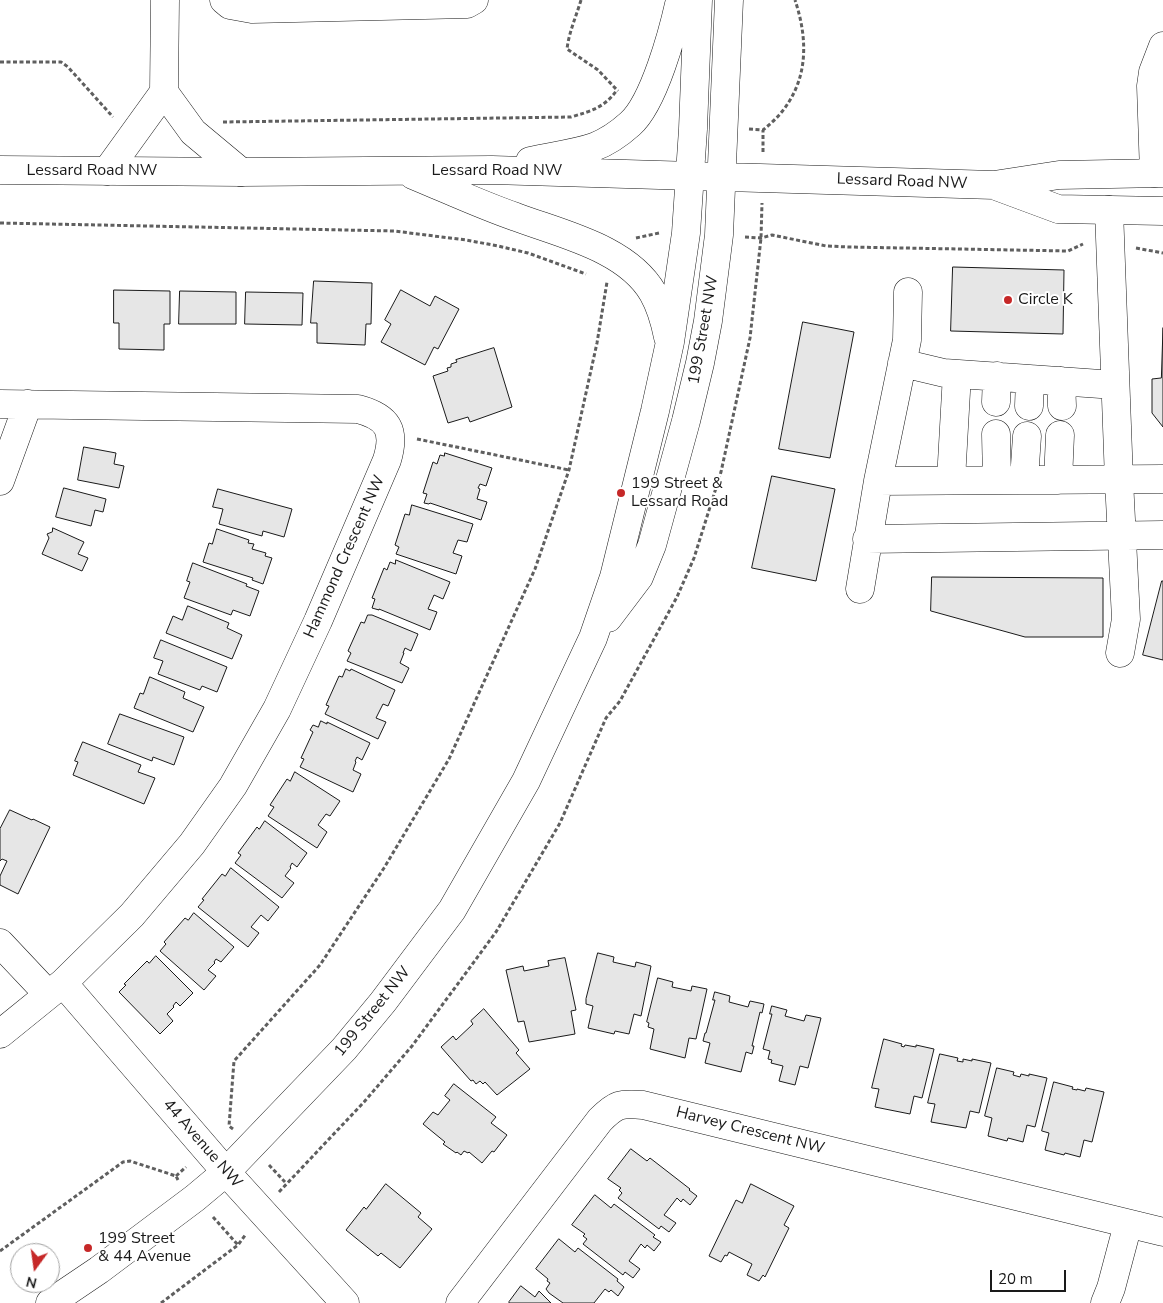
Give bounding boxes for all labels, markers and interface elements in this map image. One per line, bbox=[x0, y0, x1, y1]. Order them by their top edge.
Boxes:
street label: Lessard Road NW bbox=[27, 161, 157, 181]
street label: Lessard Road NW bbox=[432, 161, 562, 181]
street label: Lessard Road NW bbox=[836, 170, 968, 194]
street label: 199 Street NW bbox=[685, 274, 723, 386]
place label: Circle K bbox=[1018, 290, 1073, 310]
marker: Circle K bbox=[1002, 294, 1014, 306]
street label: Hammond Crescent NW bbox=[300, 473, 390, 641]
place label: 199 Street & Lessard Road bbox=[631, 474, 728, 512]
marker: 199 Street & Lessard Road bbox=[615, 487, 627, 499]
street label: 199 Street NW bbox=[331, 963, 415, 1061]
street label: 44 Avenue NW bbox=[158, 1096, 246, 1192]
street label: Harvey Crescent NW bbox=[674, 1103, 826, 1159]
place label: 199 Street & 44 Avenue bbox=[98, 1229, 191, 1267]
marker: 199 Street & 44 Avenue bbox=[82, 1242, 94, 1254]
north arrow bbox=[10, 1243, 60, 1293]
scale bar bbox=[993, 1260, 1069, 1292]
text: 20 m bbox=[998, 1269, 1033, 1289]
text: N bbox=[24, 1272, 39, 1293]

